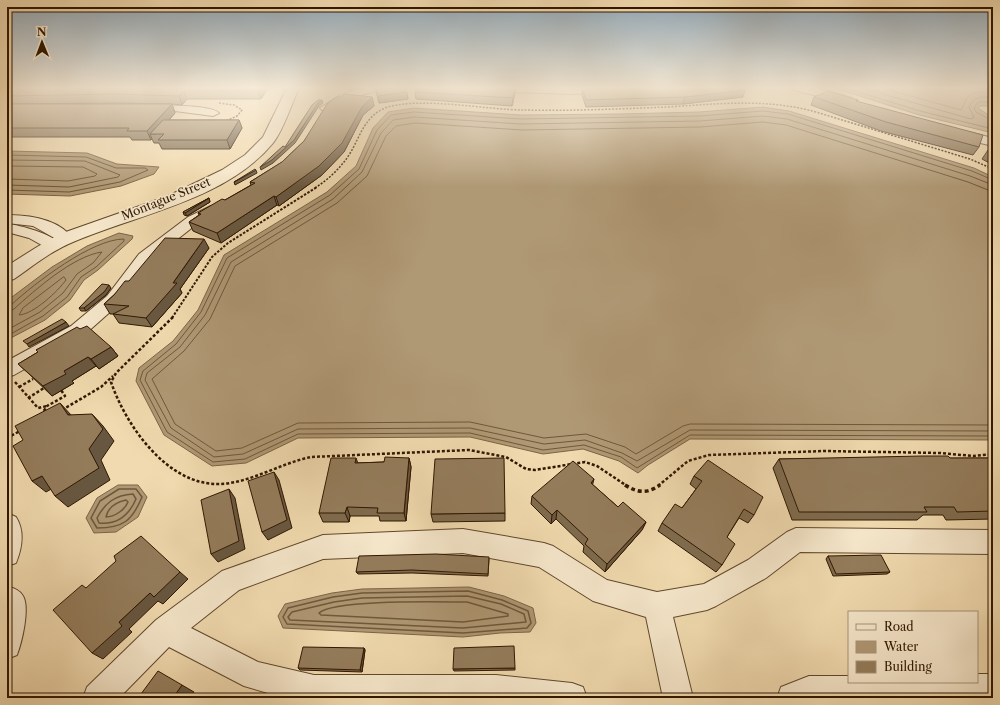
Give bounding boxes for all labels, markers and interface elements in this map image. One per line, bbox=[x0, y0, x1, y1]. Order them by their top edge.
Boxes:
north arrow bbox=[22, 22, 62, 62]
text: N bbox=[37, 25, 47, 39]
street label: Montague Street bbox=[119, 174, 213, 223]
legend bbox=[848, 611, 978, 683]
text: Road bbox=[884, 619, 914, 634]
text: Water bbox=[883, 639, 918, 654]
text: Building bbox=[884, 659, 932, 674]

